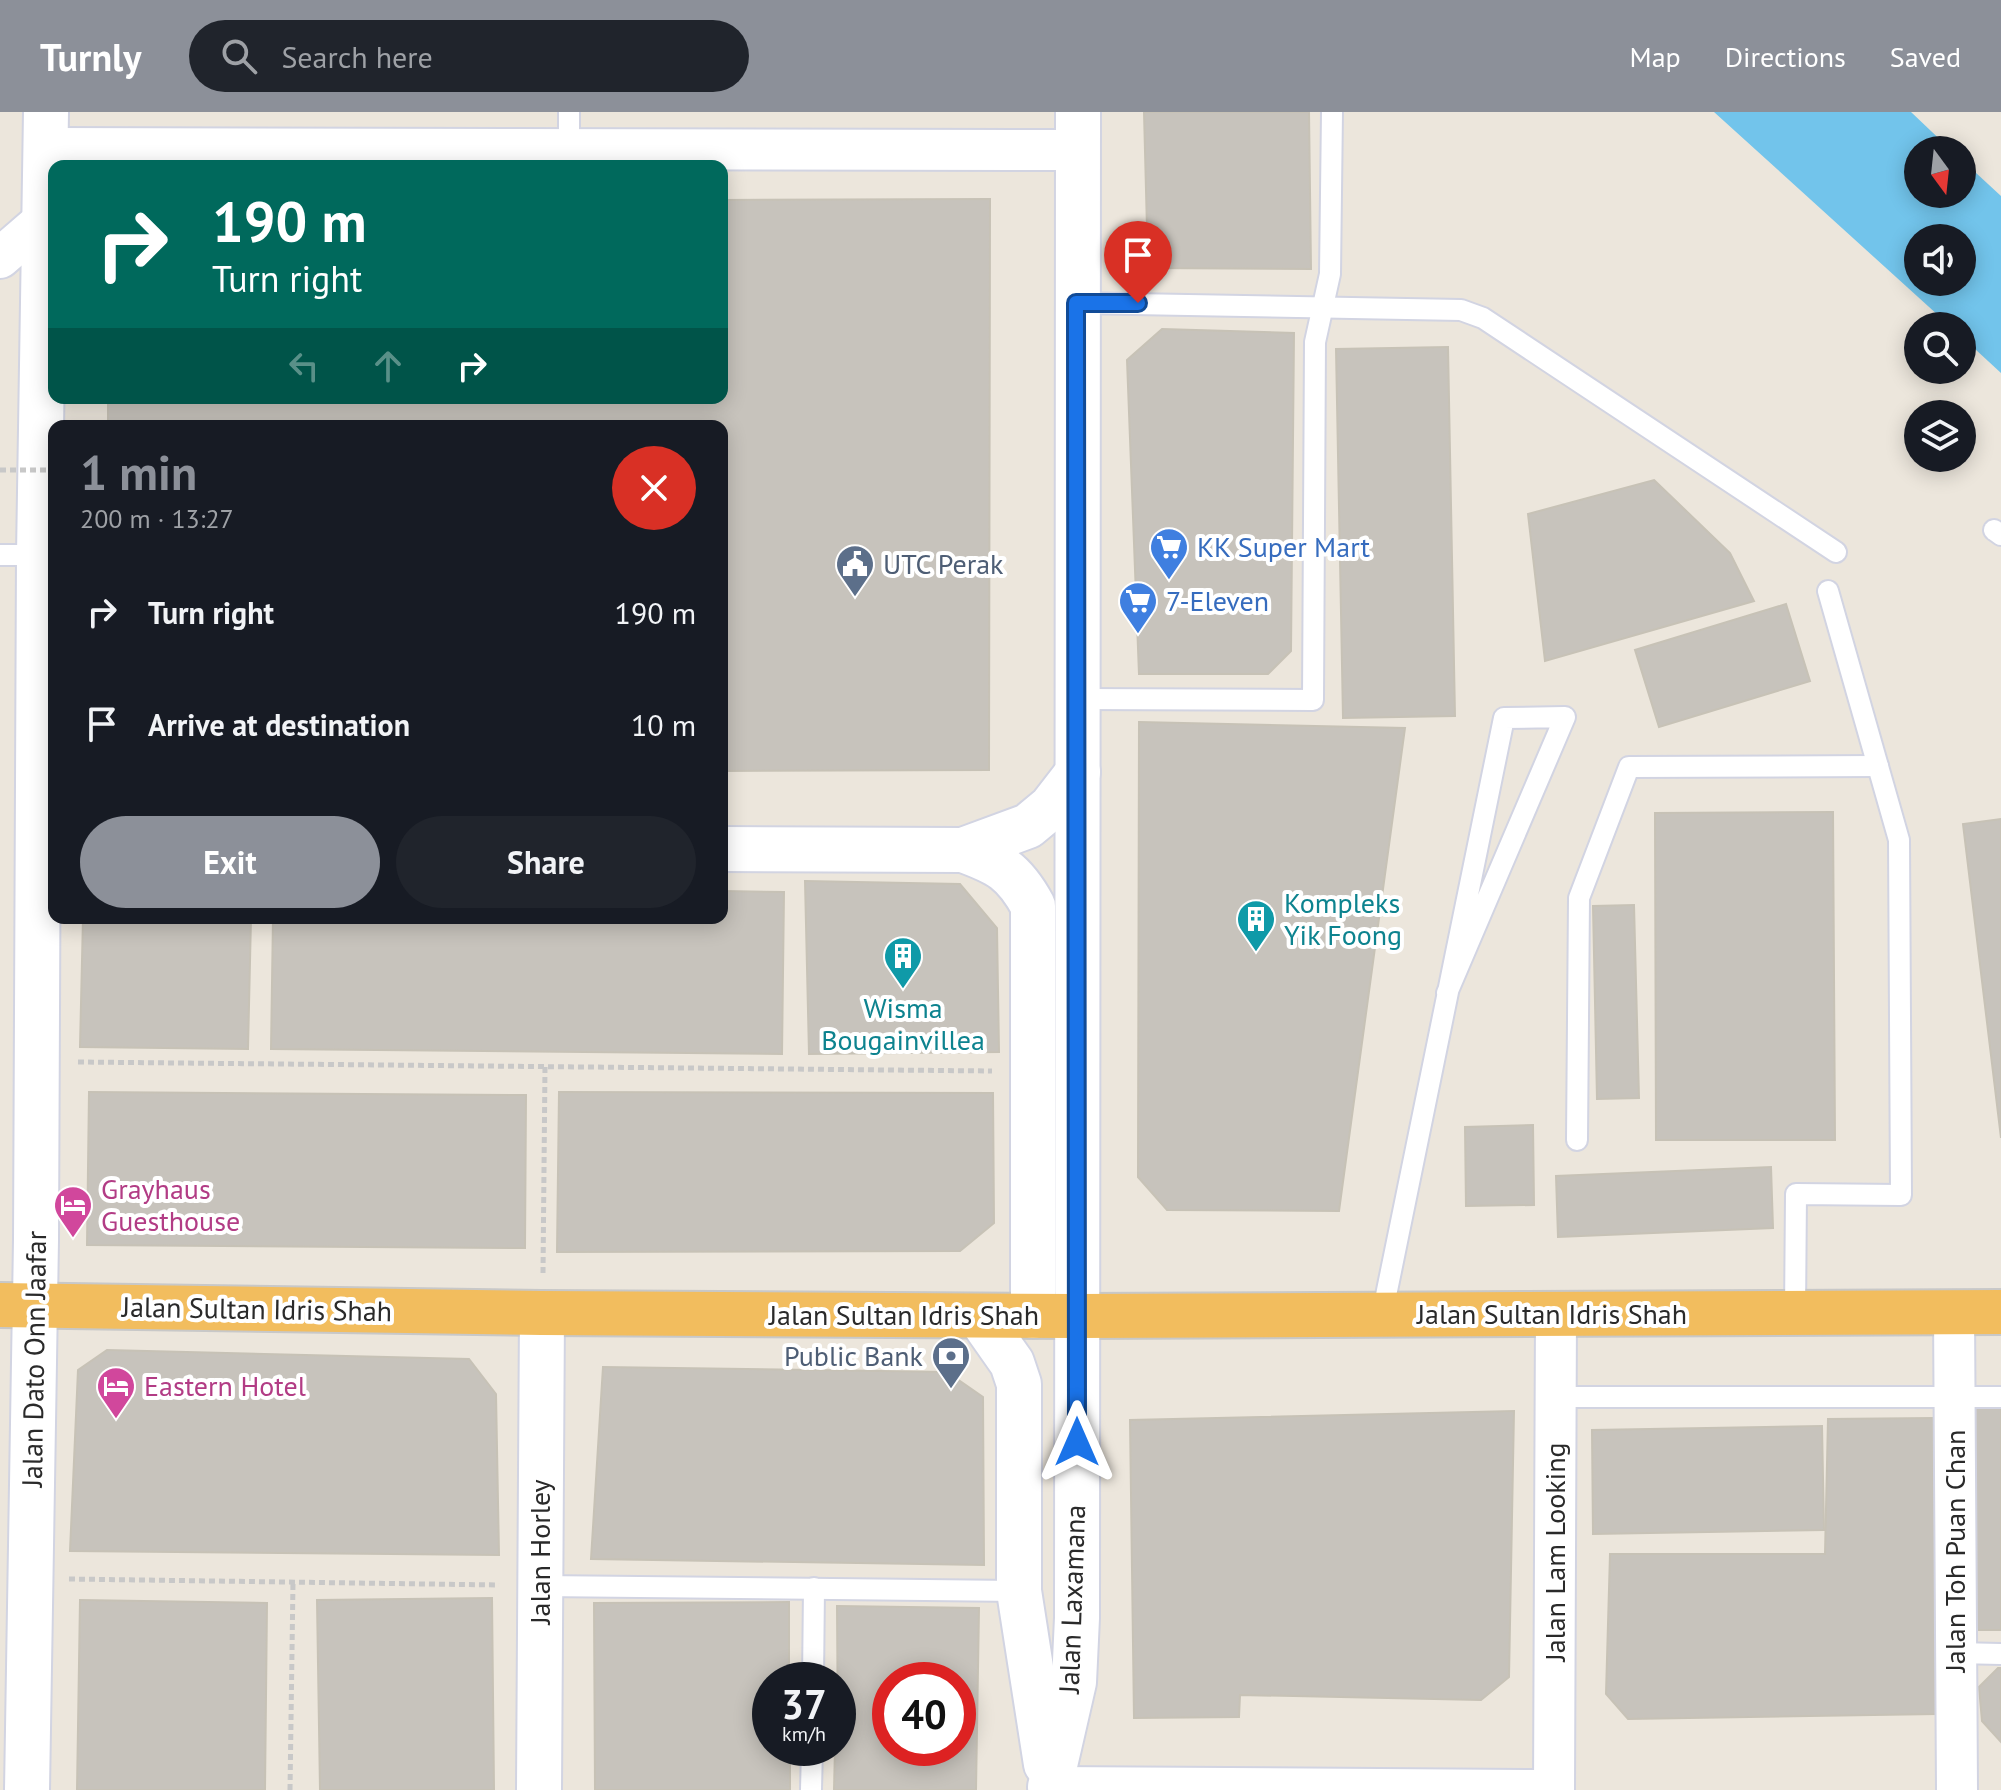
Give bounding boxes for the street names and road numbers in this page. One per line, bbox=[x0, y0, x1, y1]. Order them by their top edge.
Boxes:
street label: Jalan Dato Onn Jaafar bbox=[13, 1230, 54, 1488]
street label: Jalan Sultan Idris Shah bbox=[121, 1288, 392, 1329]
street label: Jalan Sultan Idris Shah bbox=[1416, 1295, 1687, 1332]
street label: Jalan Sultan Idris Shah bbox=[768, 1296, 1039, 1333]
street label: Jalan Toh Puan Chan bbox=[1936, 1430, 1973, 1673]
street label: Jalan Lam Looking bbox=[1536, 1442, 1573, 1663]
street label: Jalan Horley bbox=[521, 1479, 558, 1626]
street label: Jalan Laxamana bbox=[1050, 1504, 1093, 1695]

